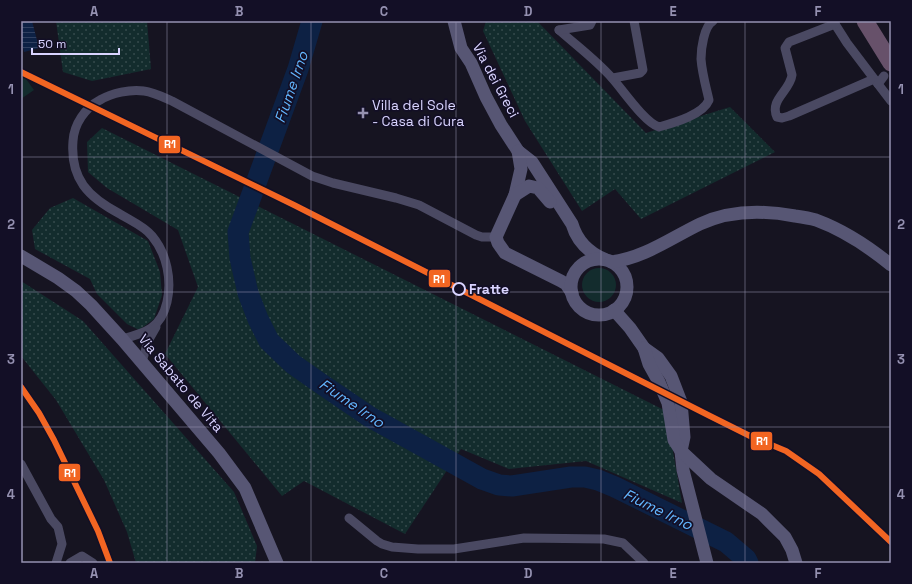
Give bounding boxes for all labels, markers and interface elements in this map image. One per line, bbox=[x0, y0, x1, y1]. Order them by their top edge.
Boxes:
text: A bbox=[90, 3, 99, 20]
text: B bbox=[235, 3, 244, 20]
text: C bbox=[380, 3, 388, 20]
text: D bbox=[524, 3, 533, 20]
text: E bbox=[669, 3, 677, 20]
text: F bbox=[815, 3, 822, 20]
scale bar bbox=[32, 30, 119, 56]
text: 50 m bbox=[38, 36, 66, 52]
street label: Via dei Greci bbox=[469, 39, 523, 121]
water label: Fiume Irno bbox=[270, 48, 312, 125]
text: 1 bbox=[8, 81, 14, 98]
text: 1 bbox=[898, 81, 904, 98]
place label: Villa del Sole - Casa di Cura bbox=[372, 96, 464, 130]
marker: Villa del Sole - Casa di Cura bbox=[357, 107, 369, 119]
line badge: R1 bbox=[158, 135, 181, 154]
text: R1 bbox=[164, 137, 176, 151]
text: 2 bbox=[7, 216, 15, 233]
text: 2 bbox=[897, 216, 905, 233]
line badge: R1 bbox=[428, 269, 451, 288]
text: R1 bbox=[433, 272, 445, 286]
place label: Fratte bbox=[469, 280, 509, 298]
marker: Fratte bbox=[452, 282, 466, 296]
street label: Via Sabato de Vita bbox=[135, 330, 227, 436]
text: 3 bbox=[7, 351, 15, 368]
text: 3 bbox=[897, 351, 905, 368]
water label: Fiume Irno bbox=[316, 374, 389, 432]
line badge: R1 bbox=[750, 431, 773, 451]
text: R1 bbox=[756, 434, 768, 448]
line badge: R1 bbox=[58, 463, 81, 482]
text: R1 bbox=[64, 466, 76, 480]
water label: Fiume Irno bbox=[620, 484, 696, 534]
text: 4 bbox=[7, 486, 15, 503]
text: 4 bbox=[897, 486, 905, 503]
text: A bbox=[90, 565, 99, 582]
text: B bbox=[235, 565, 244, 582]
text: C bbox=[380, 565, 388, 582]
text: D bbox=[524, 565, 533, 582]
text: E bbox=[669, 565, 677, 582]
text: F bbox=[815, 565, 822, 582]

